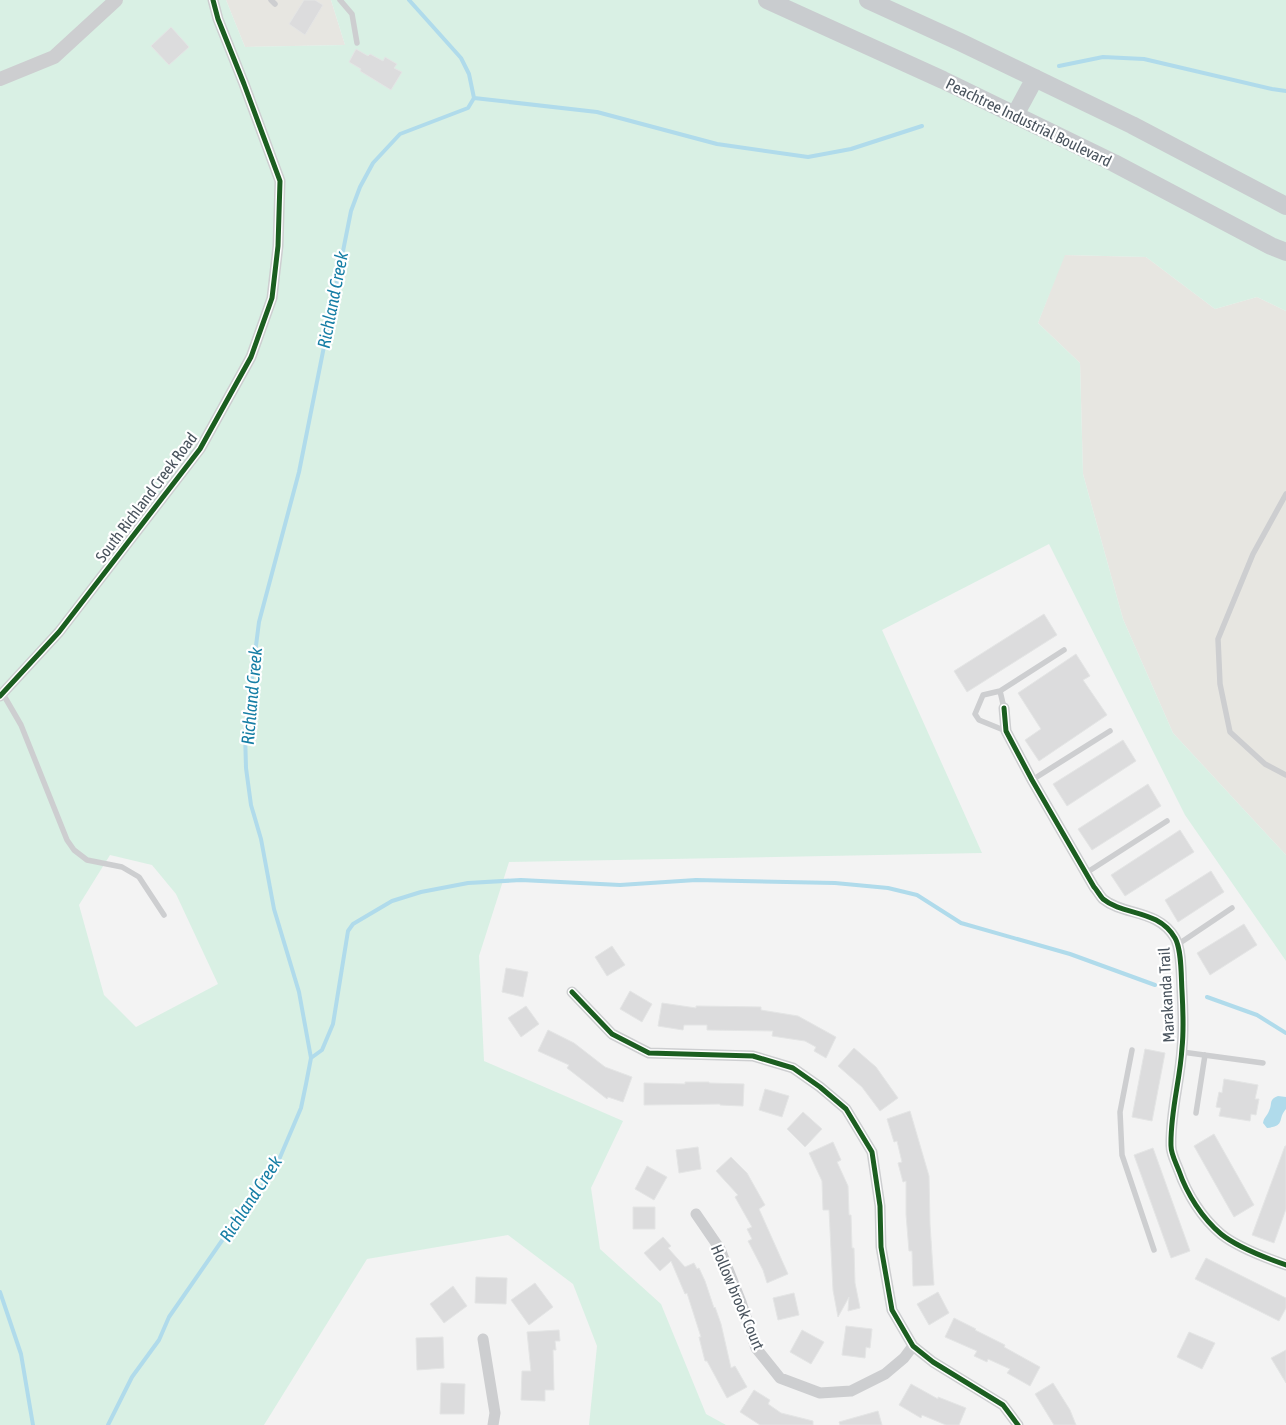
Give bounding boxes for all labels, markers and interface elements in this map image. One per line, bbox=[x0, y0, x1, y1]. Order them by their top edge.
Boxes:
street label: Peachtree Industrial Boulevard bbox=[943, 74, 1115, 170]
water label: Richland Creek bbox=[313, 249, 352, 350]
street label: South Richland Creek Road bbox=[91, 429, 201, 565]
water label: Richland Creek bbox=[237, 645, 266, 746]
street label: Marakanda Trail bbox=[1154, 946, 1177, 1043]
water label: Richland Creek bbox=[215, 1151, 287, 1246]
street label: Hollow brook Court bbox=[708, 1242, 768, 1353]

